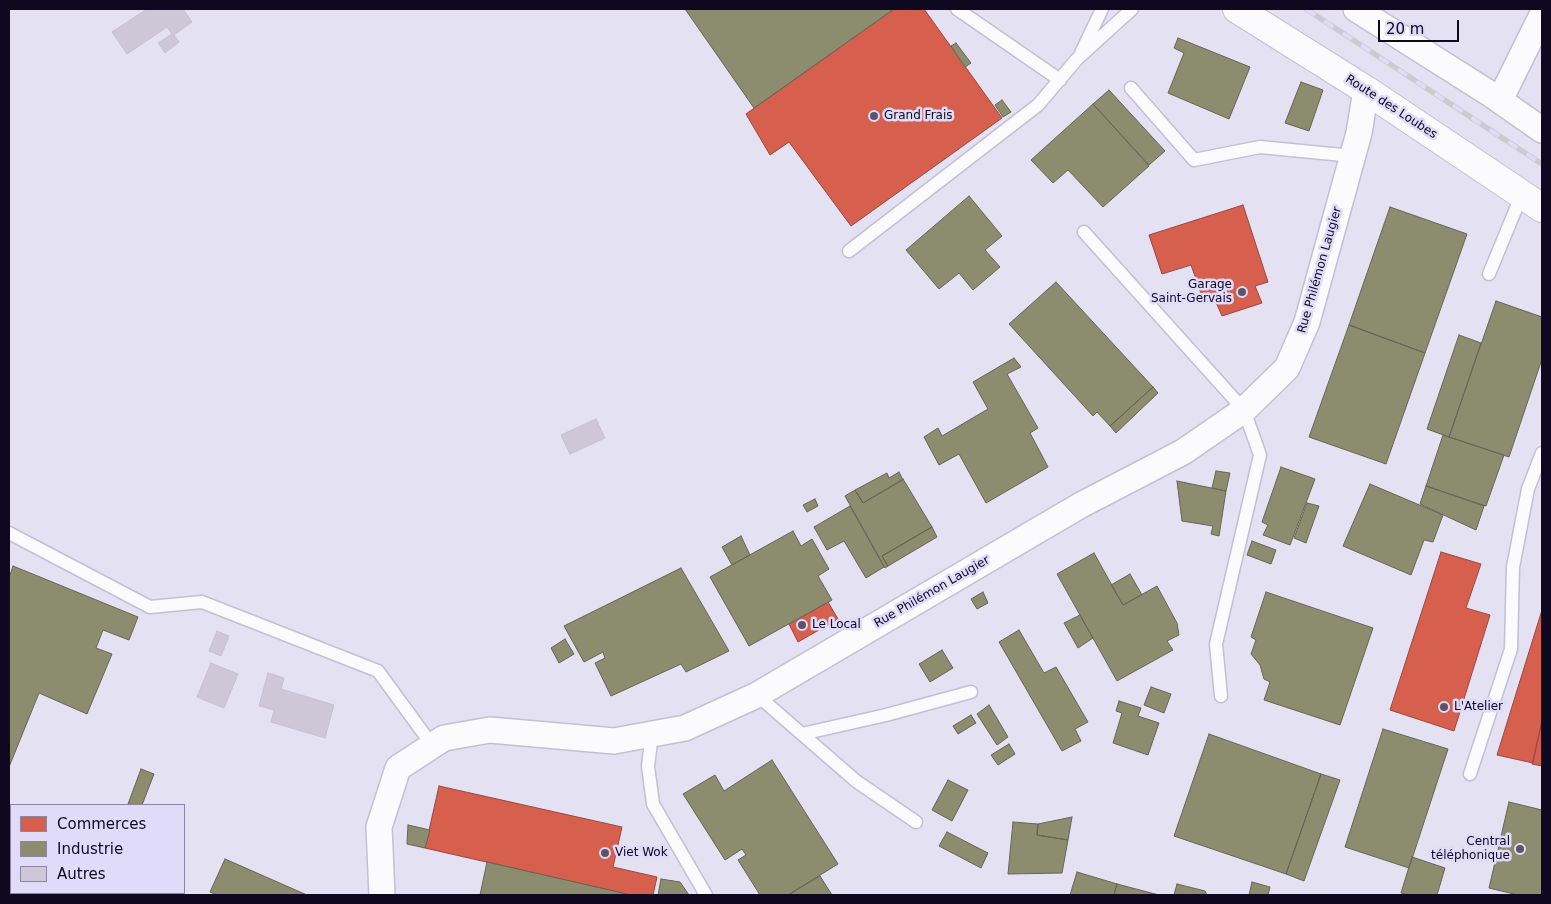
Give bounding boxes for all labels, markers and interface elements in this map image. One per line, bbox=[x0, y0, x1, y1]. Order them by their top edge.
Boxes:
scale bar bbox=[1381, 10, 1462, 42]
text: 20 m bbox=[1386, 20, 1424, 38]
street label: Route des Loubes bbox=[1342, 72, 1440, 142]
place label: Grand Frais bbox=[884, 109, 953, 123]
marker: Grand Frais bbox=[868, 110, 880, 122]
street label: Rue Philémon Laugier bbox=[1295, 205, 1345, 335]
place label: Garage Saint-Gervais bbox=[1151, 278, 1232, 306]
marker: Garage Saint-Gervais bbox=[1236, 286, 1248, 298]
street label: Rue Philémon Laugier bbox=[872, 553, 992, 631]
place label: Le Local bbox=[812, 618, 861, 632]
marker: Le Local bbox=[796, 619, 808, 631]
place label: L'Atelier bbox=[1454, 700, 1503, 714]
marker: L'Atelier bbox=[1438, 701, 1450, 713]
legend bbox=[10, 804, 185, 894]
text: Commerces bbox=[57, 815, 146, 833]
place label: Central téléphonique bbox=[1431, 835, 1510, 863]
text: Industrie bbox=[57, 840, 123, 858]
marker: Central téléphonique bbox=[1514, 843, 1526, 855]
place label: Viet Wok bbox=[615, 846, 668, 860]
marker: Viet Wok bbox=[599, 847, 611, 859]
text: Autres bbox=[57, 865, 106, 883]

